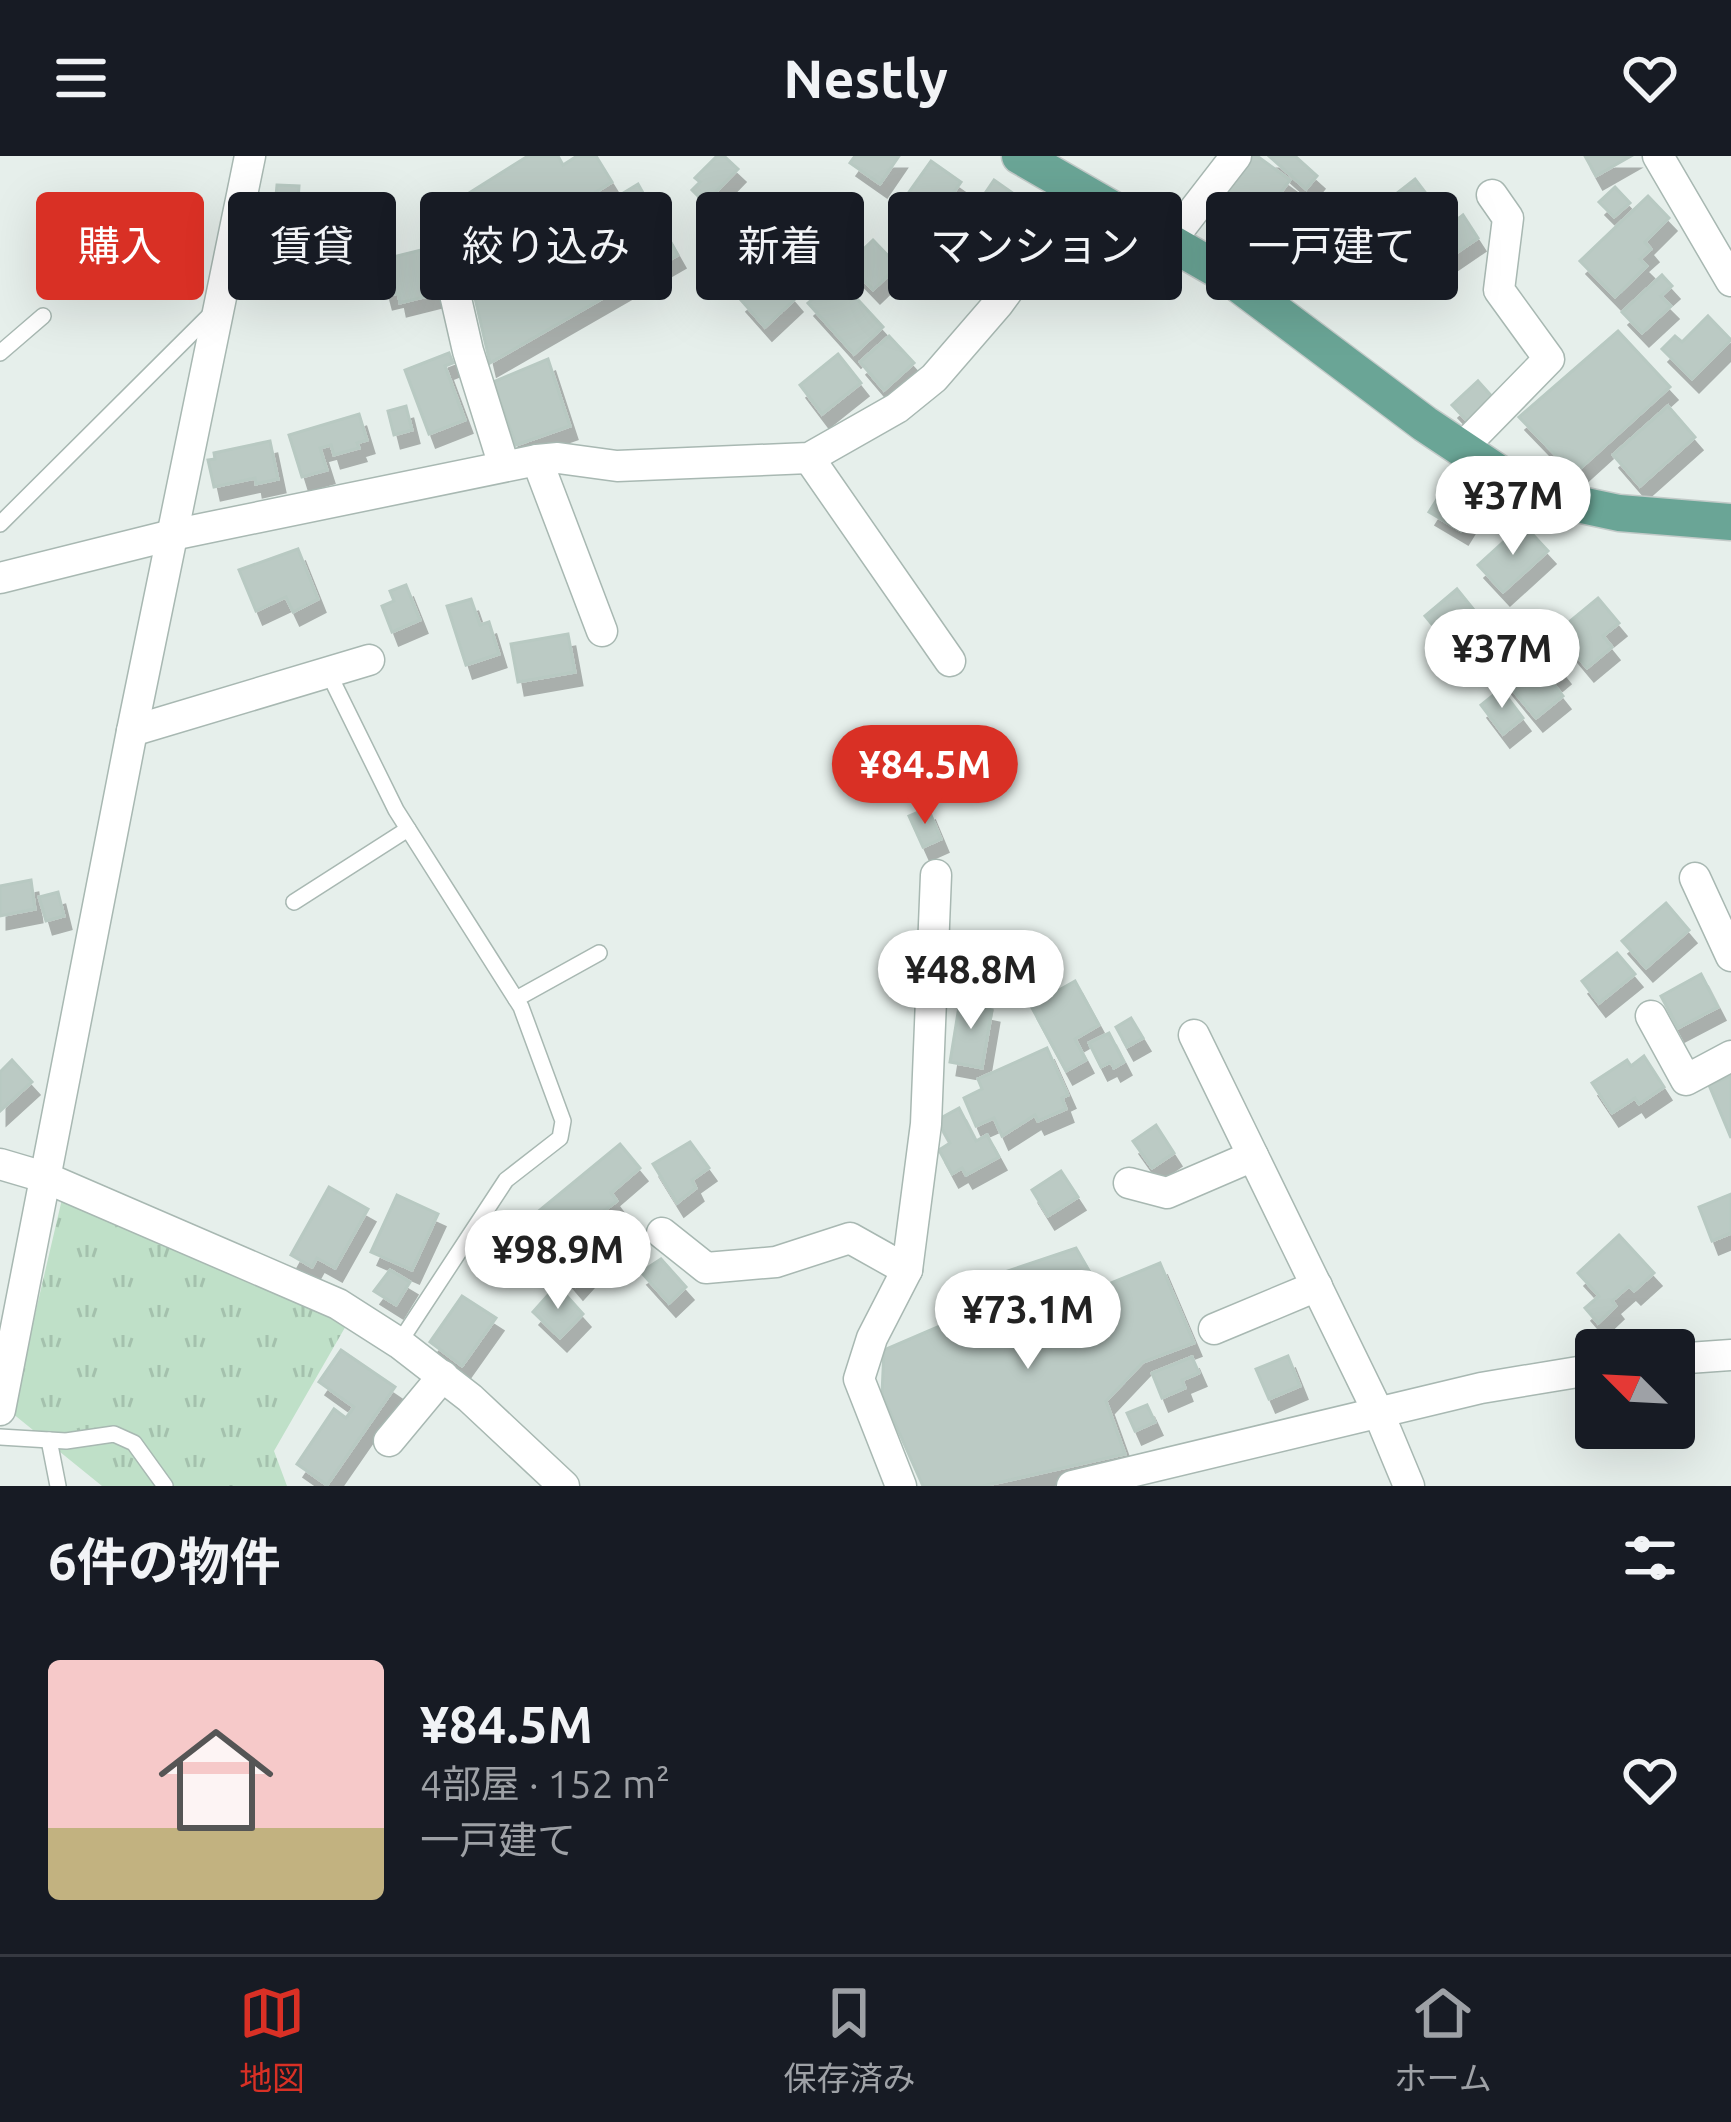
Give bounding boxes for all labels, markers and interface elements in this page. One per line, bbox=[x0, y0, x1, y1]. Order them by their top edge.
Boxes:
icon: menu bbox=[48, 45, 114, 111]
icon: heart bbox=[1617, 45, 1683, 111]
text: Nestly bbox=[783, 48, 948, 108]
chip: 購入 bbox=[36, 192, 204, 300]
chip: 賃貸 bbox=[228, 192, 396, 300]
chip: 絞り込み bbox=[420, 192, 672, 300]
chip: 新着 bbox=[696, 192, 864, 300]
chip: マンション bbox=[888, 192, 1182, 300]
chip: 一戸建て bbox=[1206, 192, 1458, 300]
pin: ¥37M bbox=[1442, 456, 1584, 558]
text: ¥37M bbox=[1463, 473, 1563, 516]
pin: ¥37M bbox=[1431, 609, 1573, 711]
text: ¥37M bbox=[1452, 626, 1552, 669]
pin: ¥84.5M bbox=[827, 725, 1023, 827]
text: ¥84.5M bbox=[859, 742, 991, 785]
pin: ¥48.8M bbox=[873, 930, 1069, 1032]
text: ¥48.8M bbox=[905, 947, 1037, 990]
pin: ¥98.9M bbox=[460, 1210, 656, 1312]
text: ¥98.9M bbox=[492, 1227, 624, 1270]
pin: ¥73.1M bbox=[930, 1270, 1126, 1372]
text: ¥73.1M bbox=[962, 1287, 1094, 1330]
north arrow bbox=[1575, 1329, 1695, 1449]
map controls bbox=[1575, 1329, 1695, 1449]
icon: filters bbox=[1617, 1525, 1683, 1591]
text: 6件の物件 bbox=[48, 1532, 281, 1590]
text: ¥84.5M bbox=[420, 1695, 593, 1753]
icon: home bbox=[144, 1708, 288, 1852]
icon: heart bbox=[1617, 1747, 1683, 1813]
text: 4部屋 · 152 m² bbox=[420, 1762, 670, 1805]
text: 一戸建て bbox=[420, 1818, 576, 1861]
tab: 地図 bbox=[239, 1980, 305, 2100]
tab: 保存済み bbox=[783, 1980, 915, 2100]
tab: ホーム bbox=[1394, 1980, 1492, 2100]

